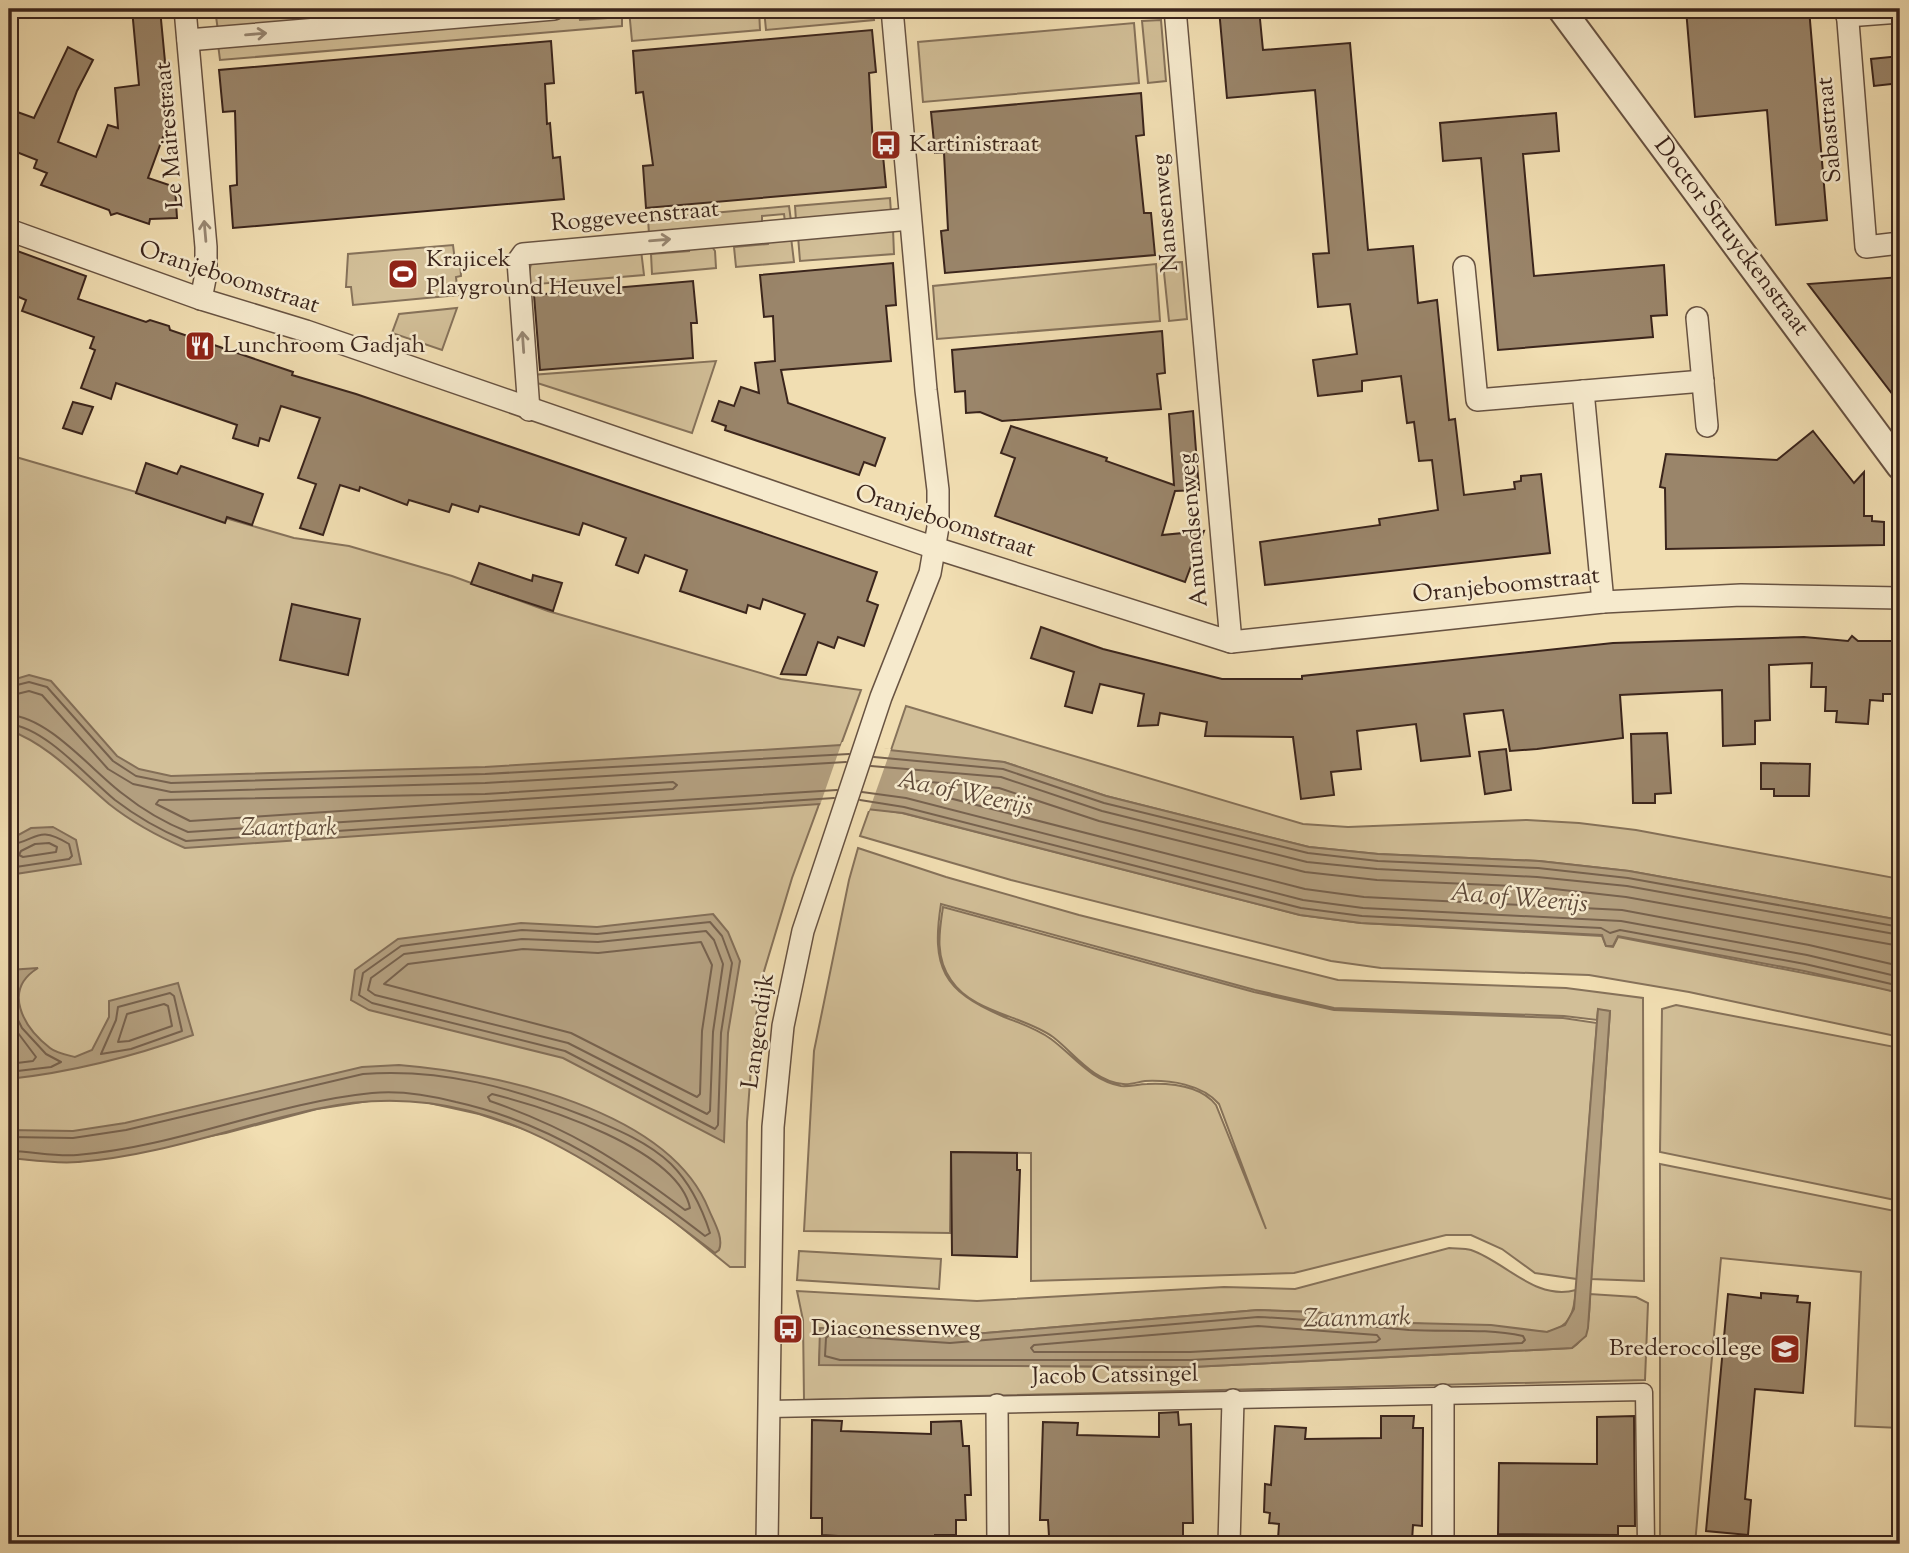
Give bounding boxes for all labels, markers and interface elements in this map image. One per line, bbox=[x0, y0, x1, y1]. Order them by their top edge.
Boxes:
one-way arrow bbox=[244, 27, 267, 40]
street label: Le Mairestraat bbox=[147, 60, 193, 210]
street label: Sabastraat bbox=[1808, 76, 1852, 184]
bus stop icon: Kartinistraat bbox=[869, 128, 903, 162]
place label: Kartinistraat bbox=[909, 128, 1039, 162]
street label: Doctor Struyckenstraat bbox=[1645, 131, 1817, 343]
street label: Nansenweg bbox=[1144, 152, 1188, 274]
street label: Roggeveenstraat bbox=[549, 193, 721, 241]
one-way arrow bbox=[198, 220, 211, 243]
street label: Oranjeboomstraat bbox=[134, 233, 324, 323]
one-way arrow bbox=[648, 233, 671, 246]
place label: Krajicek Playground Heuvel bbox=[426, 243, 623, 305]
sports icon: Krajicek Playground Heuvel bbox=[386, 257, 420, 291]
restaurant icon: Lunchroom Gadjah bbox=[183, 329, 217, 363]
place label: Lunchroom Gadjah bbox=[223, 329, 426, 363]
one-way arrow bbox=[516, 331, 529, 354]
street label: Amundsenweg bbox=[1170, 451, 1218, 609]
street label: Oranjeboomstraat bbox=[850, 477, 1040, 567]
street label: Oranjeboomstraat bbox=[1411, 559, 1601, 613]
water label: Aa of Weerijs bbox=[894, 762, 1036, 826]
park label: Zaartpark bbox=[241, 812, 337, 846]
water label: Aa of Weerijs bbox=[1449, 875, 1589, 923]
street label: Langendijk bbox=[734, 971, 784, 1091]
water label: Zaanmark bbox=[1303, 1300, 1411, 1338]
bus stop icon: Diaconessenweg bbox=[771, 1312, 805, 1346]
place label: Diaconessenweg bbox=[811, 1312, 981, 1346]
place label: Brederocollege bbox=[1609, 1332, 1762, 1366]
school or university icon: Brederocollege bbox=[1768, 1332, 1802, 1366]
street label: Jacob Catssingel bbox=[1029, 1358, 1199, 1394]

